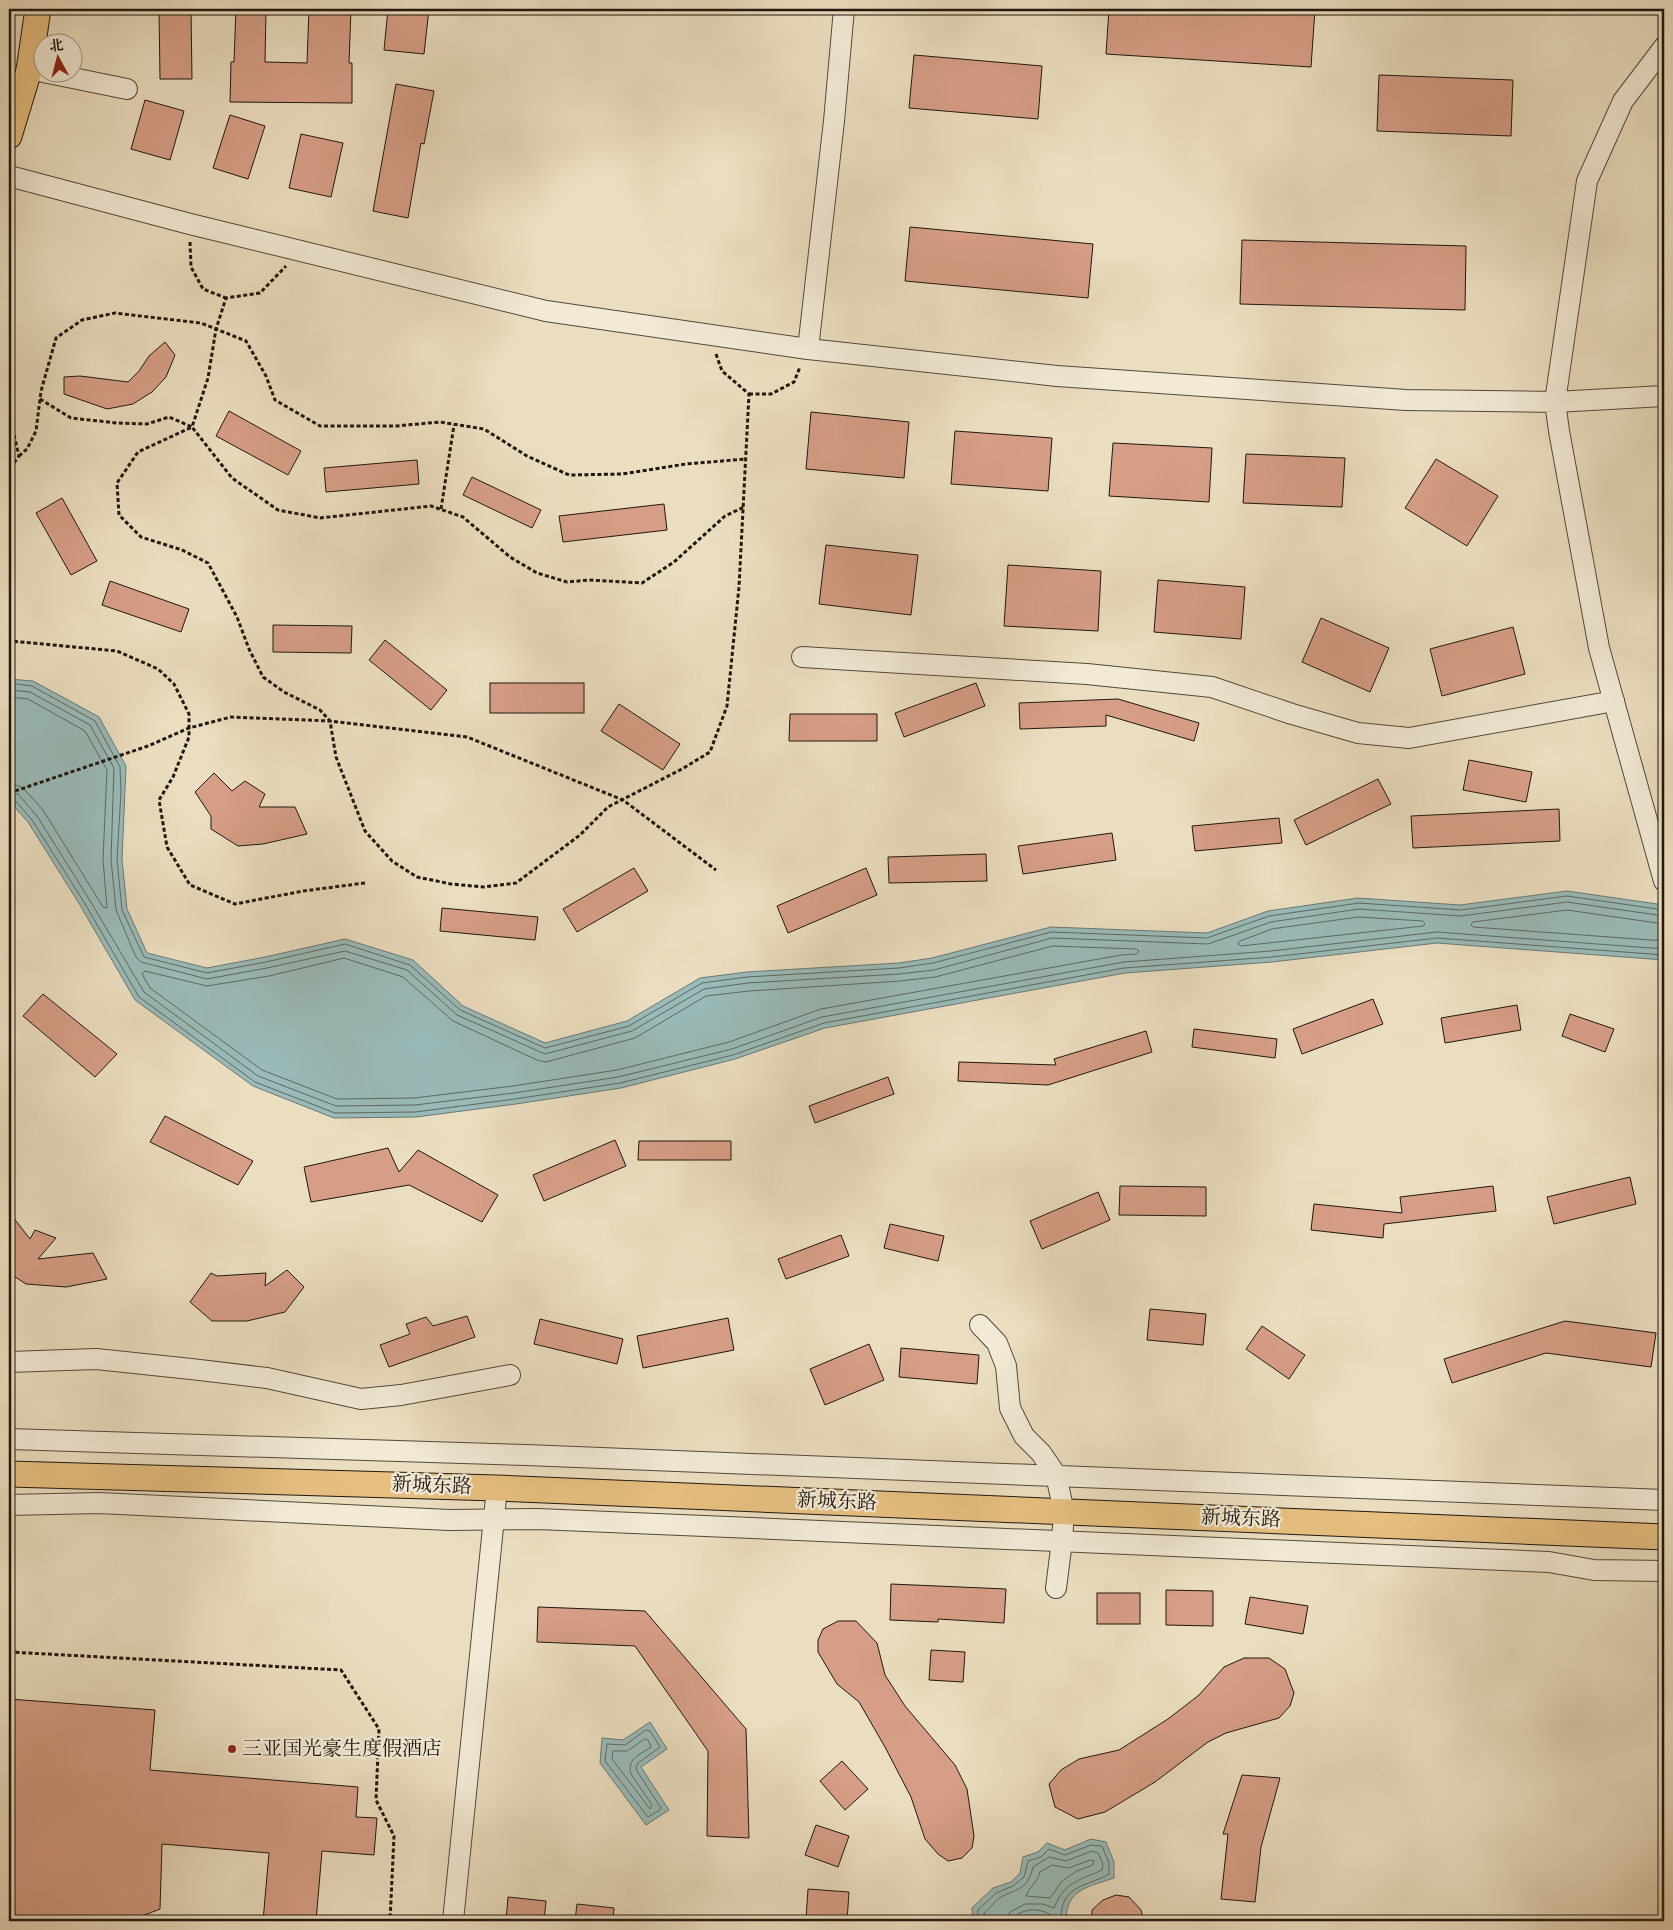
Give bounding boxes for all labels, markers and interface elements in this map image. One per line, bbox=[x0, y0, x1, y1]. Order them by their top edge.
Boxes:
north arrow bbox=[32, 32, 82, 82]
text: 北 bbox=[48, 36, 65, 56]
street label: 新城东路 bbox=[392, 1472, 472, 1500]
street label: 新城东路 bbox=[797, 1488, 877, 1516]
street label: 新城东路 bbox=[1201, 1505, 1281, 1533]
place label: 三亚国光豪生度假酒店 bbox=[242, 1737, 442, 1762]
marker: 三亚国光豪生度假酒店 bbox=[226, 1743, 238, 1755]

